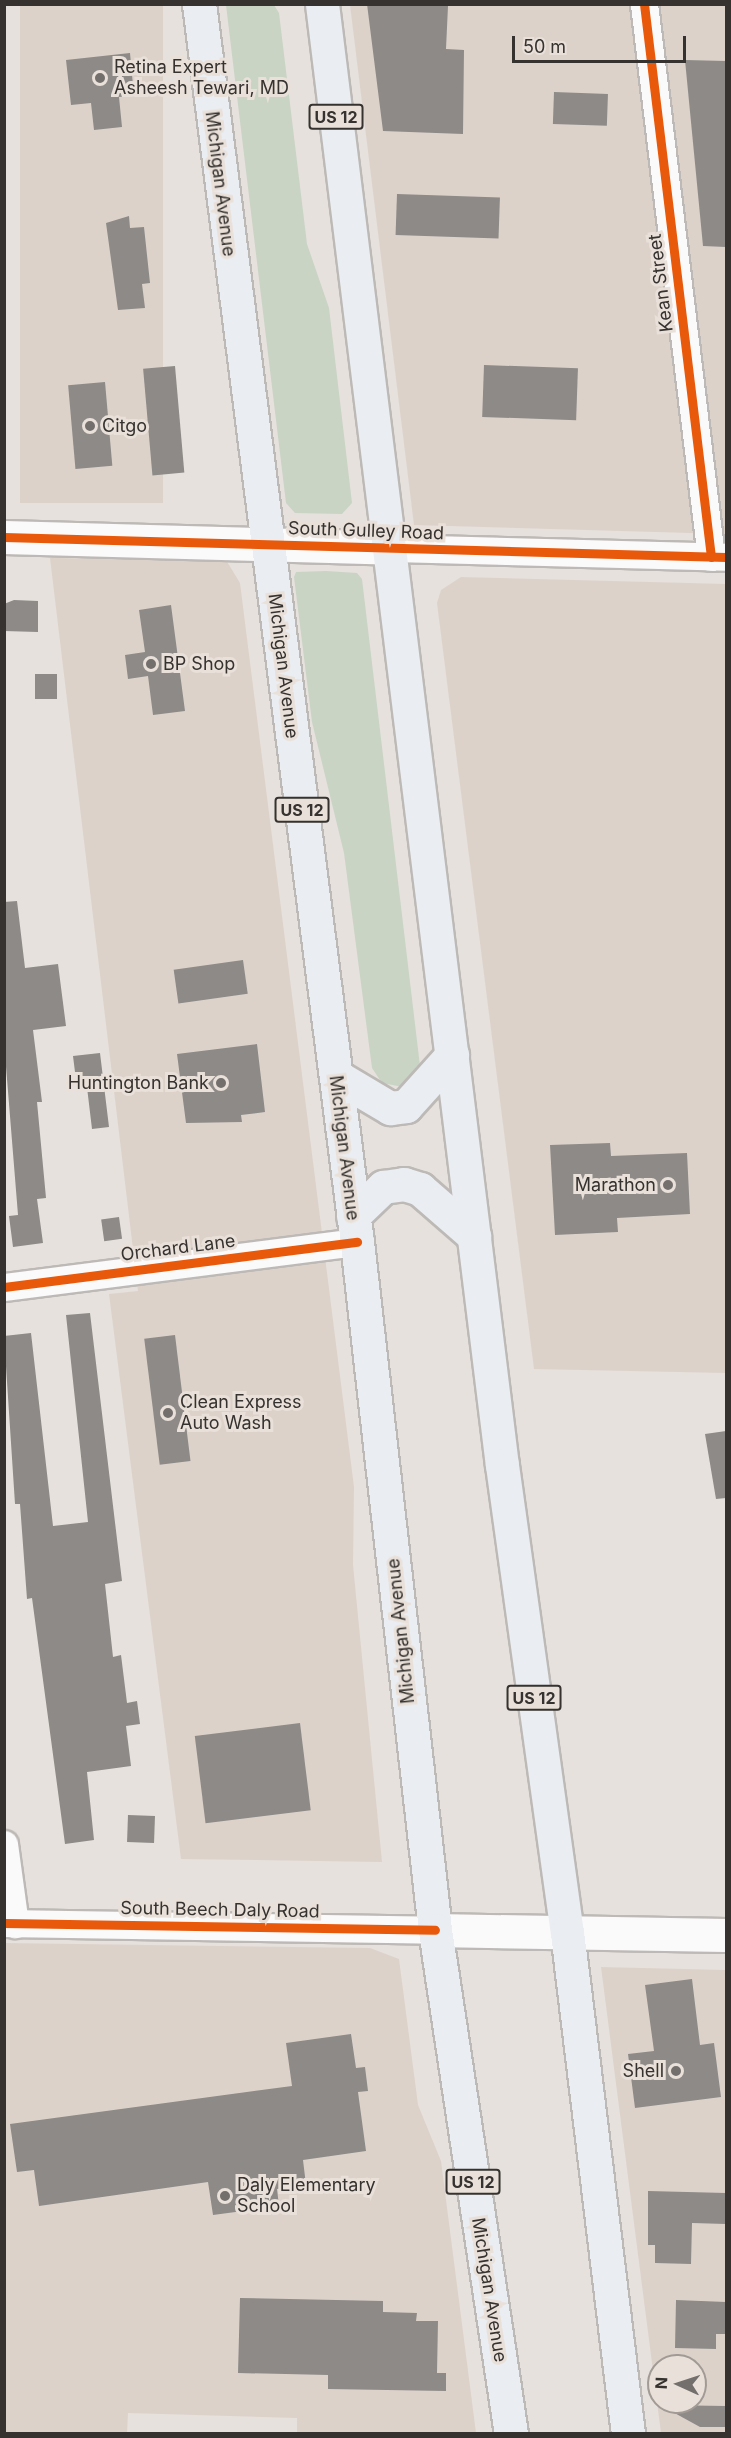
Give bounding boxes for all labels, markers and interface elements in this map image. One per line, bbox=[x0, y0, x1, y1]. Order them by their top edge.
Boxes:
scale bar bbox=[515, 24, 689, 62]
text: 50 m bbox=[523, 36, 566, 57]
place label: Retina Expert Asheesh Tewari, MD bbox=[114, 57, 289, 100]
marker: Retina Expert Asheesh Tewari, MD bbox=[91, 69, 109, 87]
road number: US 12 bbox=[308, 104, 364, 130]
street label: Michigan Avenue bbox=[200, 110, 240, 258]
street label: Kean Street bbox=[644, 233, 678, 333]
place label: Citgo bbox=[102, 415, 147, 437]
marker: Citgo bbox=[83, 419, 97, 433]
street label: South Gulley Road bbox=[288, 517, 444, 545]
street label: Michigan Avenue bbox=[263, 592, 303, 740]
place label: BP Shop bbox=[163, 653, 235, 675]
marker: BP Shop bbox=[144, 657, 158, 671]
road number: US 12 bbox=[274, 797, 330, 823]
place label: Huntington Bank bbox=[68, 1072, 209, 1094]
street label: Michigan Avenue bbox=[324, 1074, 364, 1222]
marker: Huntington Bank bbox=[214, 1076, 228, 1090]
place label: Marathon bbox=[575, 1174, 656, 1196]
marker: Marathon bbox=[661, 1178, 675, 1192]
street label: Orchard Lane bbox=[119, 1230, 237, 1266]
place label: Clean Express Auto Wash bbox=[180, 1392, 302, 1434]
marker: Clean Express Auto Wash bbox=[161, 1406, 175, 1420]
street label: Michigan Avenue bbox=[383, 1557, 419, 1705]
road number: US 12 bbox=[506, 1685, 562, 1711]
street label: South Beech Daly Road bbox=[120, 1897, 320, 1923]
place label: Shell bbox=[623, 2060, 664, 2082]
marker: Shell bbox=[669, 2064, 683, 2078]
road number: US 12 bbox=[444, 2169, 502, 2195]
place label: Daly Elementary School bbox=[237, 2175, 376, 2218]
marker: Daly Elementary School bbox=[218, 2189, 232, 2203]
street label: Michigan Avenue bbox=[467, 2216, 511, 2364]
north arrow bbox=[647, 2354, 707, 2414]
text: N bbox=[651, 2377, 671, 2390]

